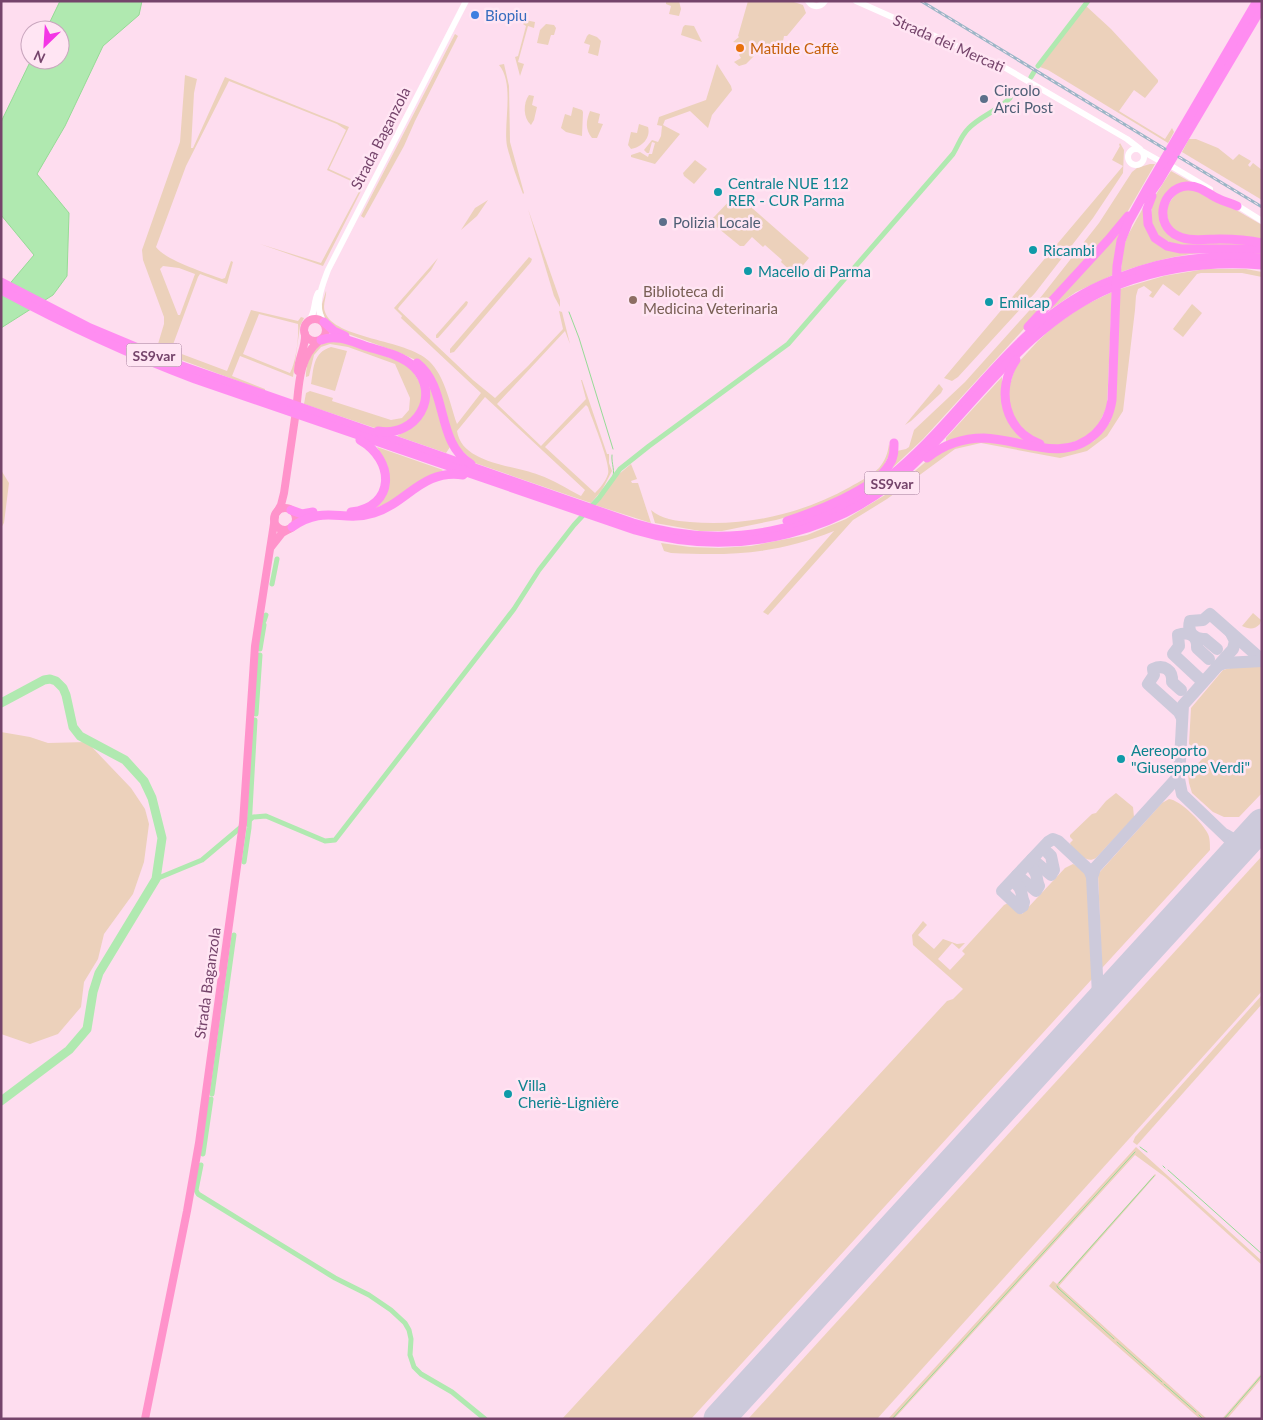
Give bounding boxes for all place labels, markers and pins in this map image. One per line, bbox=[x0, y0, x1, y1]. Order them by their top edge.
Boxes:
place label: Biopiu bbox=[485, 6, 527, 24]
marker: Biopiu bbox=[469, 9, 481, 21]
place label: Matilde Caffè bbox=[750, 39, 839, 57]
marker: Matilde Caffè bbox=[734, 42, 746, 54]
place label: Circolo Arci Post bbox=[994, 81, 1053, 116]
marker: Circolo Arci Post bbox=[978, 93, 990, 105]
place label: Centrale NUE 112 RER - CUR Parma bbox=[728, 174, 849, 209]
marker: Centrale NUE 112 RER - CUR Parma bbox=[712, 186, 724, 198]
place label: Polizia Locale bbox=[673, 213, 761, 231]
marker: Polizia Locale bbox=[657, 216, 669, 228]
place label: Ricambi bbox=[1043, 241, 1095, 259]
marker: Ricambi bbox=[1027, 244, 1039, 256]
place label: Macello di Parma bbox=[758, 262, 871, 280]
marker: Macello di Parma bbox=[742, 265, 754, 277]
place label: Biblioteca di Medicina Veterinaria bbox=[643, 282, 778, 317]
place label: Emilcap bbox=[999, 293, 1050, 311]
marker: Biblioteca di Medicina Veterinaria bbox=[627, 294, 639, 306]
marker: Emilcap bbox=[983, 296, 995, 308]
place label: Aereoporto "Giusepppe Verdi" bbox=[1131, 741, 1250, 776]
marker: Aereoporto "Giusepppe Verdi" bbox=[1115, 753, 1127, 765]
place label: Villa Cheriè-Lignière bbox=[518, 1076, 619, 1111]
marker: Villa Cheriè-Lignière bbox=[502, 1088, 514, 1100]

